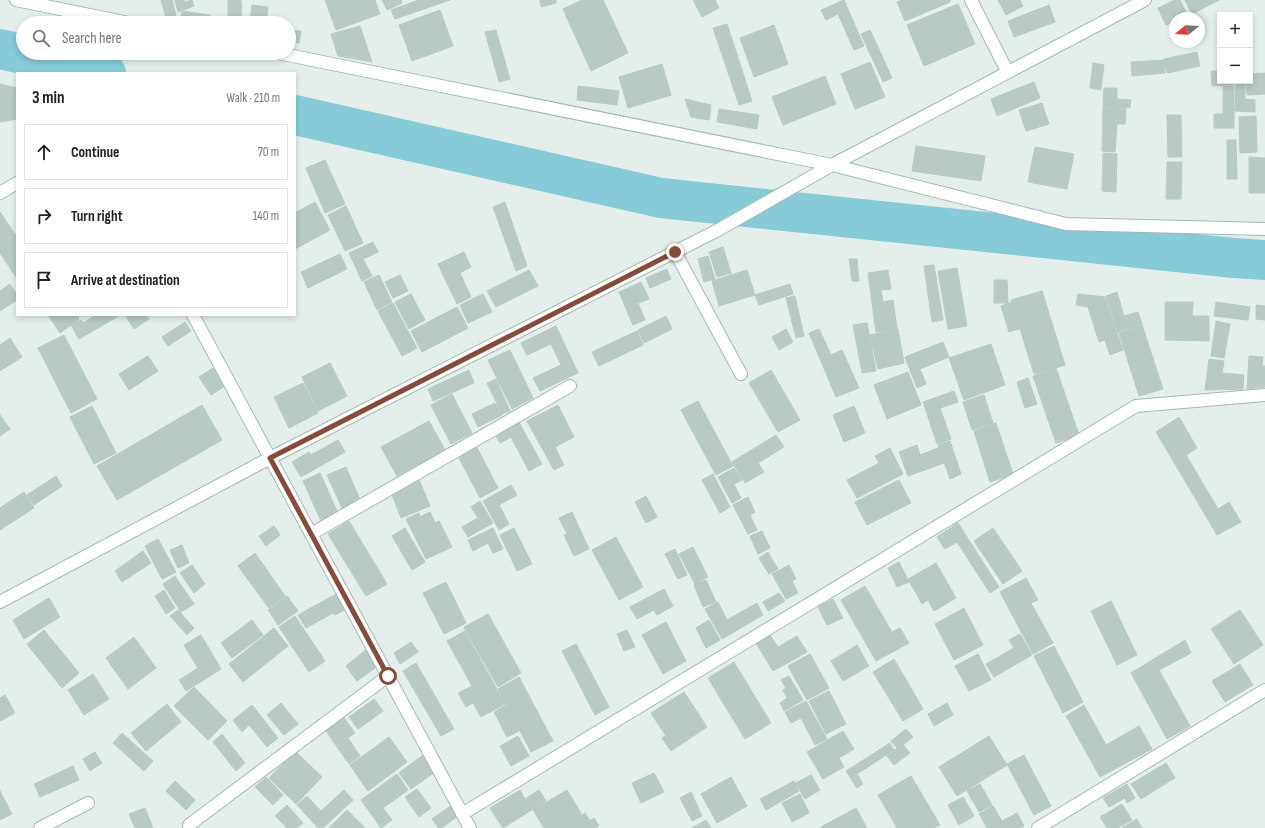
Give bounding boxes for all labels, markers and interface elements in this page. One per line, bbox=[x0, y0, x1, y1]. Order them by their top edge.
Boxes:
north arrow bbox=[1169, 12, 1205, 48]
map controls bbox=[1217, 12, 1253, 84]
button: + bbox=[1217, 12, 1253, 48]
search box bbox=[16, 16, 296, 60]
icon: search bbox=[30, 27, 52, 49]
text: Search here bbox=[62, 29, 122, 48]
button: − bbox=[1217, 48, 1253, 84]
text: 3 min bbox=[32, 88, 65, 108]
text: Walk · 210 m bbox=[227, 90, 280, 106]
icon: ahead bbox=[33, 141, 55, 163]
text: Continue bbox=[71, 143, 120, 162]
text: 70 m bbox=[258, 144, 279, 160]
icon: right bbox=[33, 205, 55, 227]
text: Turn right bbox=[71, 207, 123, 226]
text: 140 m bbox=[253, 208, 279, 224]
route end bbox=[666, 243, 684, 261]
icon: arrive bbox=[33, 269, 55, 291]
text: Arrive at destination bbox=[71, 271, 180, 290]
route start bbox=[379, 667, 397, 685]

